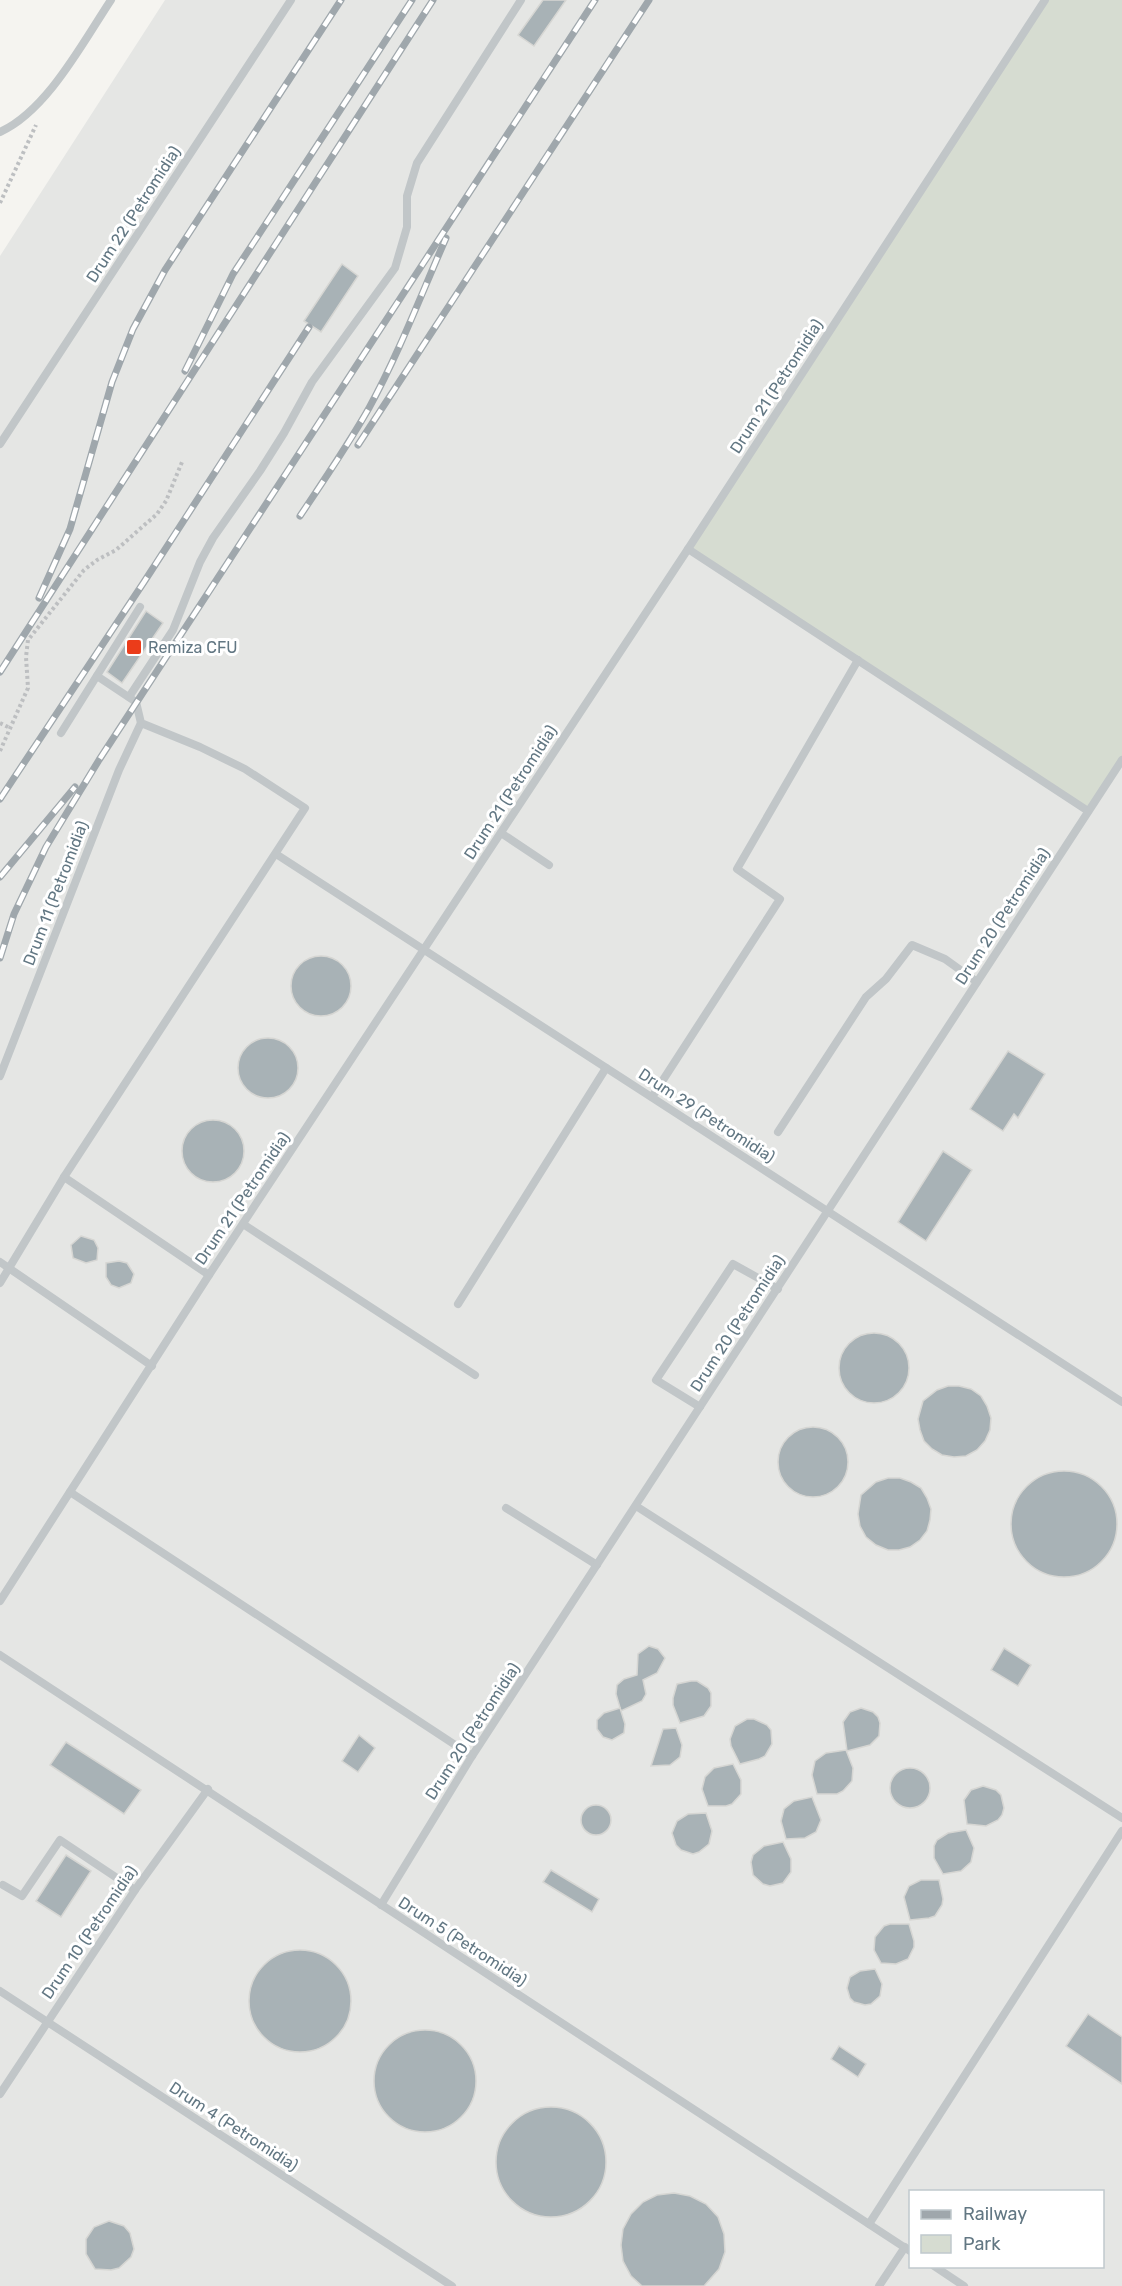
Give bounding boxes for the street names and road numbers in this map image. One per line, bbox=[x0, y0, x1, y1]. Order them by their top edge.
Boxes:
street label: Drum 22 (Petromidia) bbox=[82, 143, 185, 286]
street label: Drum 21 (Petromidia) bbox=[726, 316, 827, 457]
street label: Drum 21 (Petromidia) bbox=[460, 722, 561, 863]
street label: Drum 11 (Petromidia) bbox=[19, 818, 92, 968]
street label: Drum 20 (Petromidia) bbox=[951, 844, 1054, 988]
street label: Drum 29 (Petromidia) bbox=[635, 1064, 778, 1167]
street label: Drum 21 (Petromidia) bbox=[191, 1128, 294, 1268]
street label: Drum 20 (Petromidia) bbox=[686, 1251, 789, 1395]
street label: Drum 20 (Petromidia) bbox=[421, 1659, 524, 1803]
street label: Drum 10 (Petromidia) bbox=[38, 1862, 141, 2003]
street label: Drum 5 (Petromidia) bbox=[395, 1893, 531, 1990]
street label: Drum 4 (Petromidia) bbox=[166, 2078, 302, 2175]

